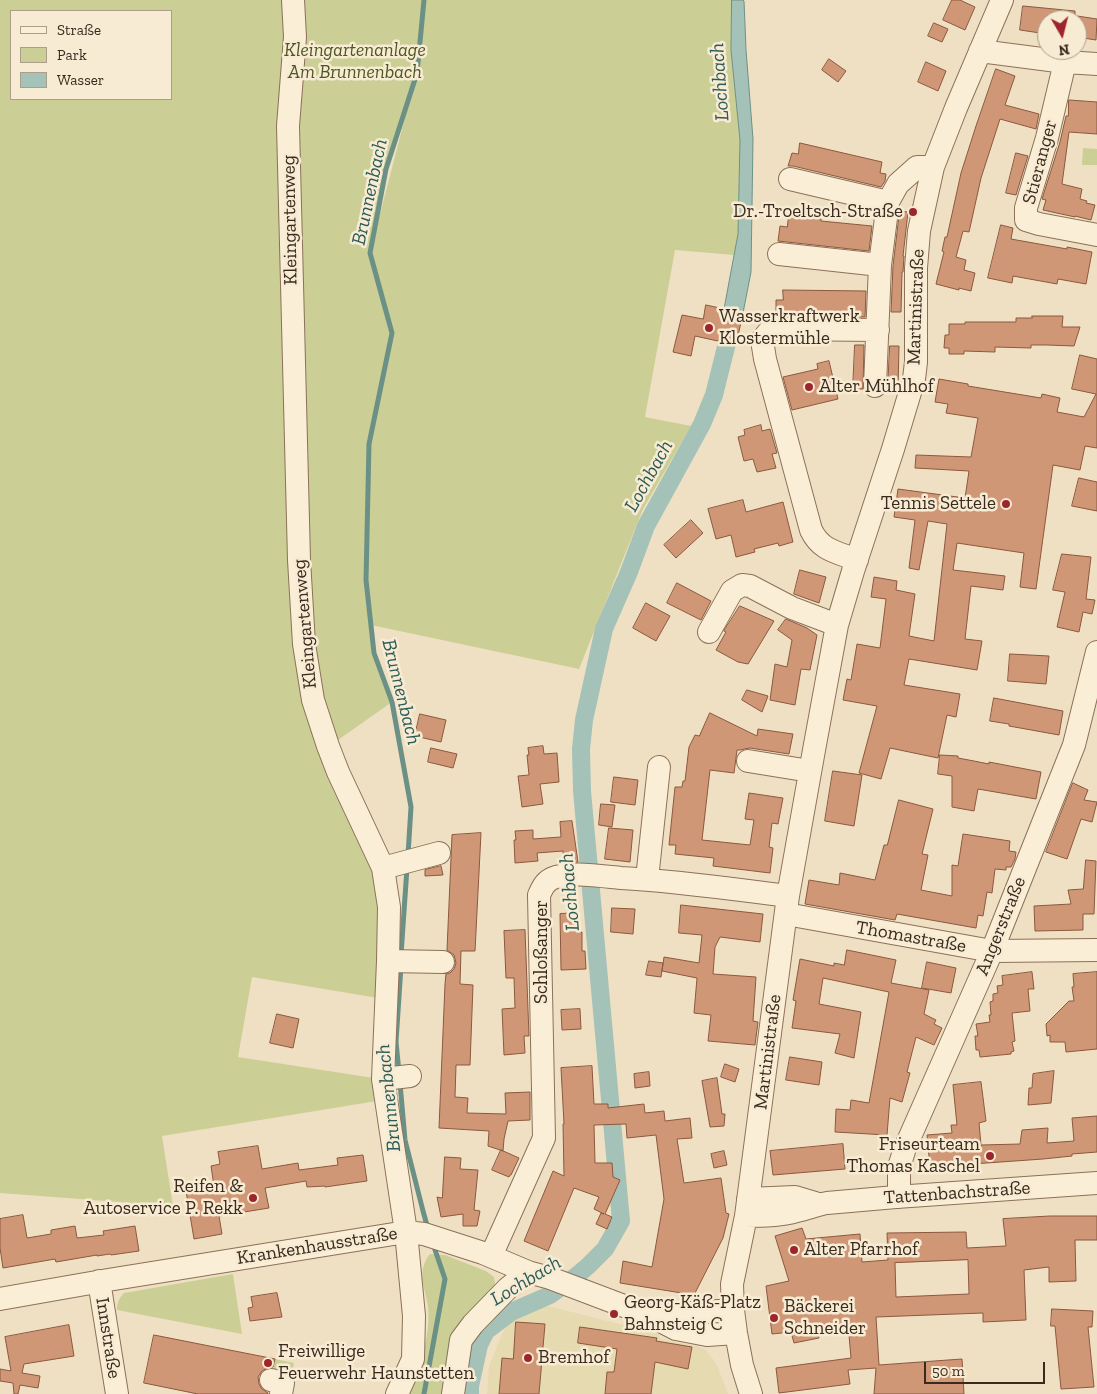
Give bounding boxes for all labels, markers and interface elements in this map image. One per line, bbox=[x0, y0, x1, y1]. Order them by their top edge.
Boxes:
legend bbox=[10, 10, 172, 100]
north arrow bbox=[1037, 10, 1087, 60]
text: Straße bbox=[57, 21, 101, 39]
park label: Kleingartenanlage Am Brunnenbach bbox=[284, 40, 426, 84]
text: N bbox=[1058, 40, 1070, 59]
water label: Lochbach bbox=[705, 42, 735, 122]
text: Park bbox=[57, 46, 87, 64]
text: Wasser bbox=[57, 71, 104, 89]
street label: Stieranger bbox=[1018, 117, 1062, 207]
water label: Brunnenbach bbox=[347, 137, 393, 247]
street label: Kleingartenweg bbox=[277, 155, 303, 285]
place label: Dr.-Troeltsch-Straße bbox=[733, 201, 903, 223]
marker: Dr.-Troeltsch-Straße bbox=[907, 206, 919, 218]
street label: Martinistraße bbox=[903, 249, 929, 365]
place label: Wasserkraftwerk Klostermühle bbox=[719, 306, 860, 350]
marker: Wasserkraftwerk Klostermühle bbox=[703, 322, 715, 334]
place label: Alter Mühlhof bbox=[819, 376, 934, 398]
marker: Alter Mühlhof bbox=[803, 381, 815, 393]
water label: Lochbach bbox=[620, 436, 678, 516]
place label: Tennis Settele bbox=[881, 493, 996, 515]
marker: Tennis Settele bbox=[1000, 498, 1012, 510]
street label: Kleingartenweg bbox=[288, 558, 322, 690]
water label: Brunnenbach bbox=[376, 637, 426, 747]
water label: Lochbach bbox=[555, 852, 585, 932]
street label: Angerstraße bbox=[971, 873, 1031, 979]
street label: Schloßanger bbox=[531, 900, 553, 1004]
street label: Thomastraße bbox=[854, 916, 968, 958]
street label: Martinistraße bbox=[750, 993, 786, 1111]
water label: Brunnenbach bbox=[371, 1043, 407, 1153]
place label: Friseurteam Thomas Kaschel bbox=[847, 1134, 980, 1178]
marker: Friseurteam Thomas Kaschel bbox=[984, 1150, 996, 1162]
place label: Reifen & Autoservice P. Rekk bbox=[83, 1176, 243, 1220]
street label: Tattenbachstraße bbox=[883, 1177, 1031, 1209]
marker: Reifen & Autoservice P. Rekk bbox=[247, 1192, 259, 1204]
street label: Krankenhausstraße bbox=[235, 1222, 399, 1270]
place label: Alter Pfarrhof bbox=[804, 1239, 918, 1261]
marker: Alter Pfarrhof bbox=[788, 1244, 800, 1256]
water label: Lochbach bbox=[486, 1251, 566, 1311]
place label: Georg-Käß-Platz Bahnsteig C bbox=[624, 1292, 761, 1336]
street label: Innstraße bbox=[90, 1296, 126, 1380]
place label: Bäckerei Schneider bbox=[784, 1296, 866, 1340]
marker: Georg-Käß-Platz Bahnsteig C bbox=[608, 1308, 620, 1320]
marker: Bäckerei Schneider bbox=[768, 1312, 780, 1324]
place label: Freiwillige Feuerwehr Haunstetten bbox=[278, 1341, 474, 1385]
place label: Bremhof bbox=[538, 1347, 609, 1369]
marker: Bremhof bbox=[522, 1352, 534, 1364]
scale bar bbox=[927, 1352, 1048, 1384]
marker: Freiwillige Feuerwehr Haunstetten bbox=[262, 1357, 274, 1369]
text: 50 m bbox=[932, 1362, 965, 1380]

